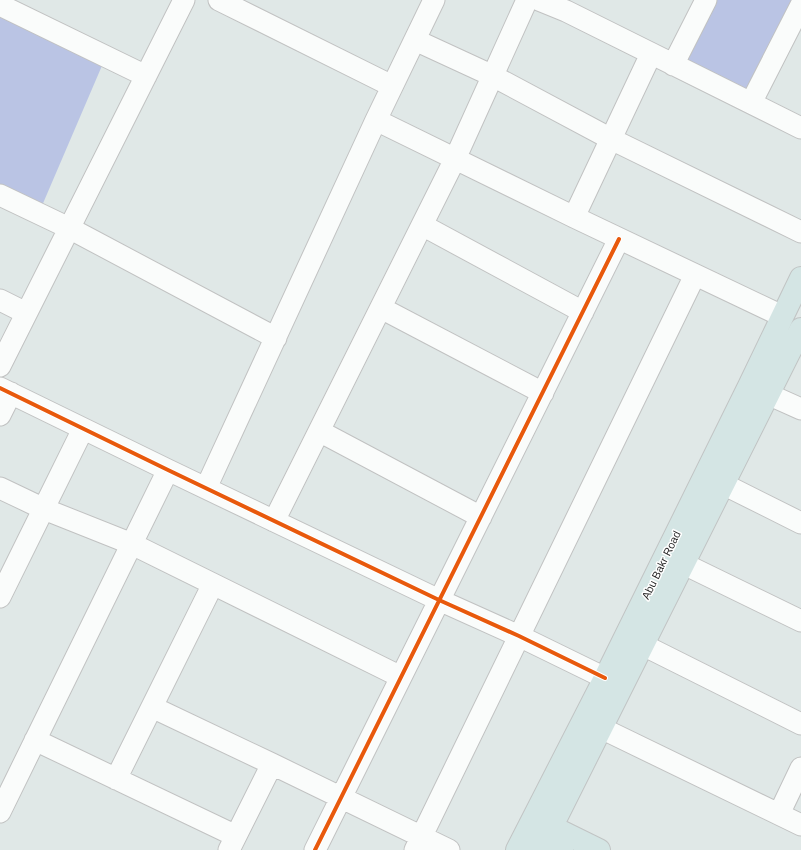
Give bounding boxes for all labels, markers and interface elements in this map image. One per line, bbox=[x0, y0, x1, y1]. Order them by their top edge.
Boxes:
street label: Abu Bakr Road bbox=[639, 529, 683, 601]

